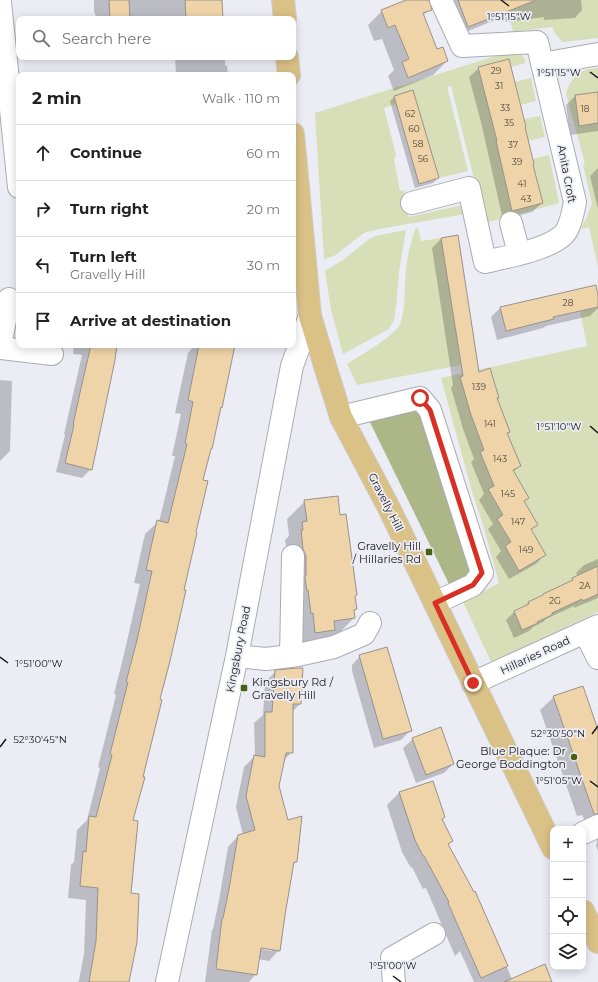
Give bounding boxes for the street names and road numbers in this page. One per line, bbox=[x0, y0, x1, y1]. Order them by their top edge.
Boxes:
street label: Anita Croft bbox=[555, 144, 580, 205]
street label: Gravelly Hill bbox=[365, 470, 407, 534]
street label: Kingsbury Road bbox=[223, 605, 253, 693]
street label: Hillaries Road bbox=[498, 633, 572, 677]

